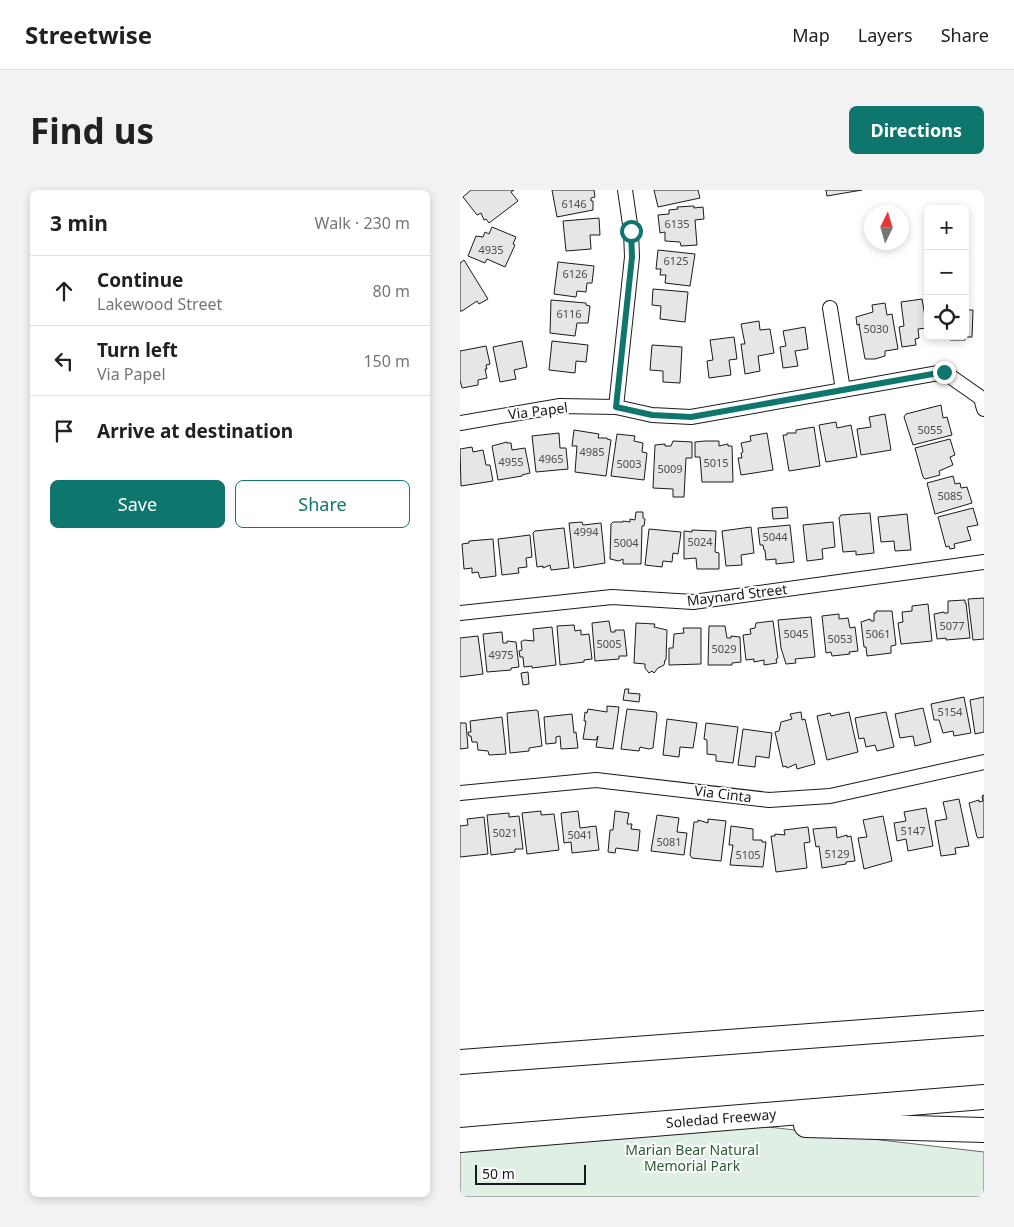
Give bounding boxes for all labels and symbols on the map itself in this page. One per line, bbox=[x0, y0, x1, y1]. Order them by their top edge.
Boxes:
house number: 6146 bbox=[561, 196, 587, 211]
north arrow bbox=[864, 205, 909, 250]
house number: 6135 bbox=[664, 216, 690, 231]
route start bbox=[620, 220, 643, 243]
house number: 4935 bbox=[478, 242, 504, 257]
house number: 6125 bbox=[663, 253, 689, 268]
house number: 6126 bbox=[562, 266, 588, 281]
house number: 6116 bbox=[556, 306, 582, 321]
house number: 5030 bbox=[863, 321, 889, 336]
route end bbox=[933, 361, 956, 384]
street label: Via Papel bbox=[507, 397, 569, 424]
house number: 5055 bbox=[917, 422, 943, 437]
house number: 4985 bbox=[579, 444, 605, 459]
house number: 4965 bbox=[538, 451, 564, 466]
house number: 4955 bbox=[498, 454, 524, 469]
house number: 5015 bbox=[703, 455, 729, 470]
house number: 5003 bbox=[616, 456, 642, 471]
house number: 5009 bbox=[657, 461, 683, 476]
house number: 5085 bbox=[937, 488, 963, 503]
house number: 4994 bbox=[573, 524, 599, 539]
house number: 5044 bbox=[762, 529, 788, 544]
house number: 5024 bbox=[687, 534, 713, 549]
house number: 5004 bbox=[613, 535, 639, 550]
street label: Maynard Street bbox=[686, 579, 788, 610]
house number: 5077 bbox=[939, 618, 965, 633]
house number: 5045 bbox=[783, 626, 809, 641]
house number: 5061 bbox=[865, 626, 891, 641]
house number: 5053 bbox=[827, 631, 853, 646]
house number: 5005 bbox=[596, 636, 622, 651]
house number: 5029 bbox=[711, 641, 737, 656]
house number: 4975 bbox=[488, 647, 514, 662]
house number: 5154 bbox=[937, 704, 963, 719]
street label: Via Cinta bbox=[693, 781, 753, 806]
house number: 5147 bbox=[900, 823, 926, 838]
house number: 5021 bbox=[492, 825, 518, 840]
house number: 5041 bbox=[567, 827, 593, 842]
house number: 5081 bbox=[656, 834, 682, 849]
house number: 5129 bbox=[824, 846, 850, 861]
house number: 5105 bbox=[735, 847, 761, 862]
street label: Soledad Freeway bbox=[665, 1104, 778, 1132]
park label: Marian Bear Natural Memorial Park bbox=[625, 1140, 759, 1175]
scale bar bbox=[475, 1162, 586, 1185]

